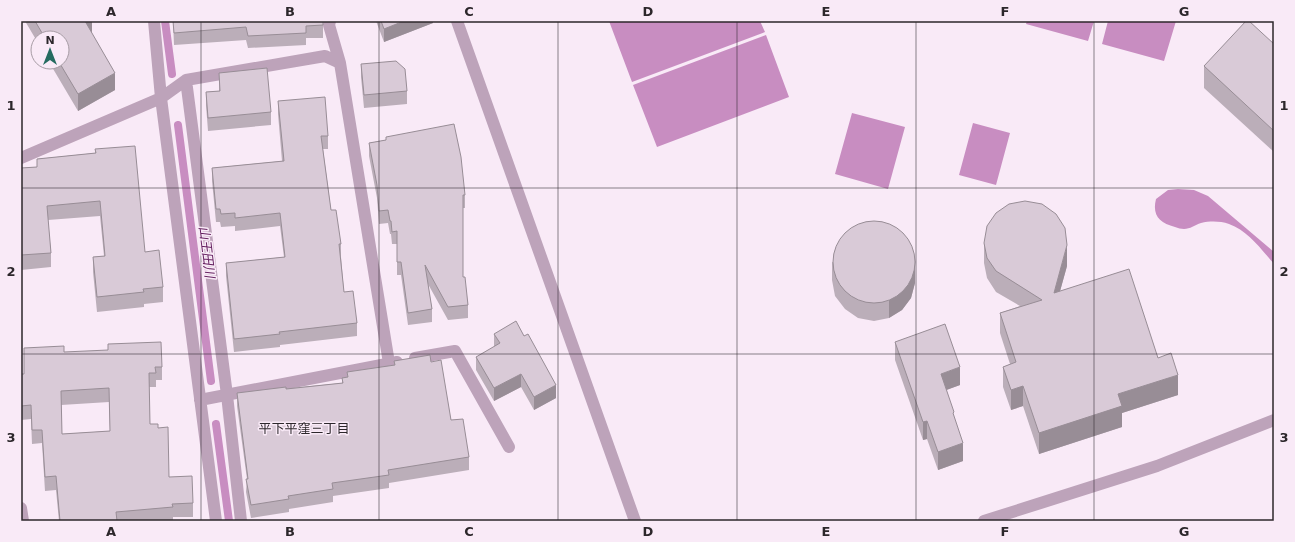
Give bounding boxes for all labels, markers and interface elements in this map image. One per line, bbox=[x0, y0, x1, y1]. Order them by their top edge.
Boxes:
text: A bbox=[106, 4, 116, 19]
text: B bbox=[285, 4, 295, 19]
text: C bbox=[464, 4, 474, 19]
text: D bbox=[643, 4, 654, 19]
text: E bbox=[822, 4, 830, 19]
text: F bbox=[1001, 4, 1009, 19]
text: G bbox=[1179, 4, 1189, 19]
north arrow bbox=[30, 30, 70, 70]
text: N bbox=[45, 34, 55, 47]
text: 1 bbox=[6, 98, 16, 113]
text: 1 bbox=[1279, 98, 1289, 113]
water label: 山王田川 bbox=[196, 225, 218, 281]
text: 2 bbox=[6, 264, 16, 279]
text: 2 bbox=[1279, 264, 1289, 279]
district label: 平下平窪三丁目 bbox=[258, 421, 350, 436]
text: 3 bbox=[6, 430, 16, 445]
text: 3 bbox=[1279, 430, 1289, 445]
text: A bbox=[106, 524, 116, 539]
text: B bbox=[285, 524, 295, 539]
text: C bbox=[464, 524, 474, 539]
text: D bbox=[643, 524, 654, 539]
text: E bbox=[822, 524, 830, 539]
text: F bbox=[1001, 524, 1009, 539]
text: G bbox=[1179, 524, 1189, 539]

